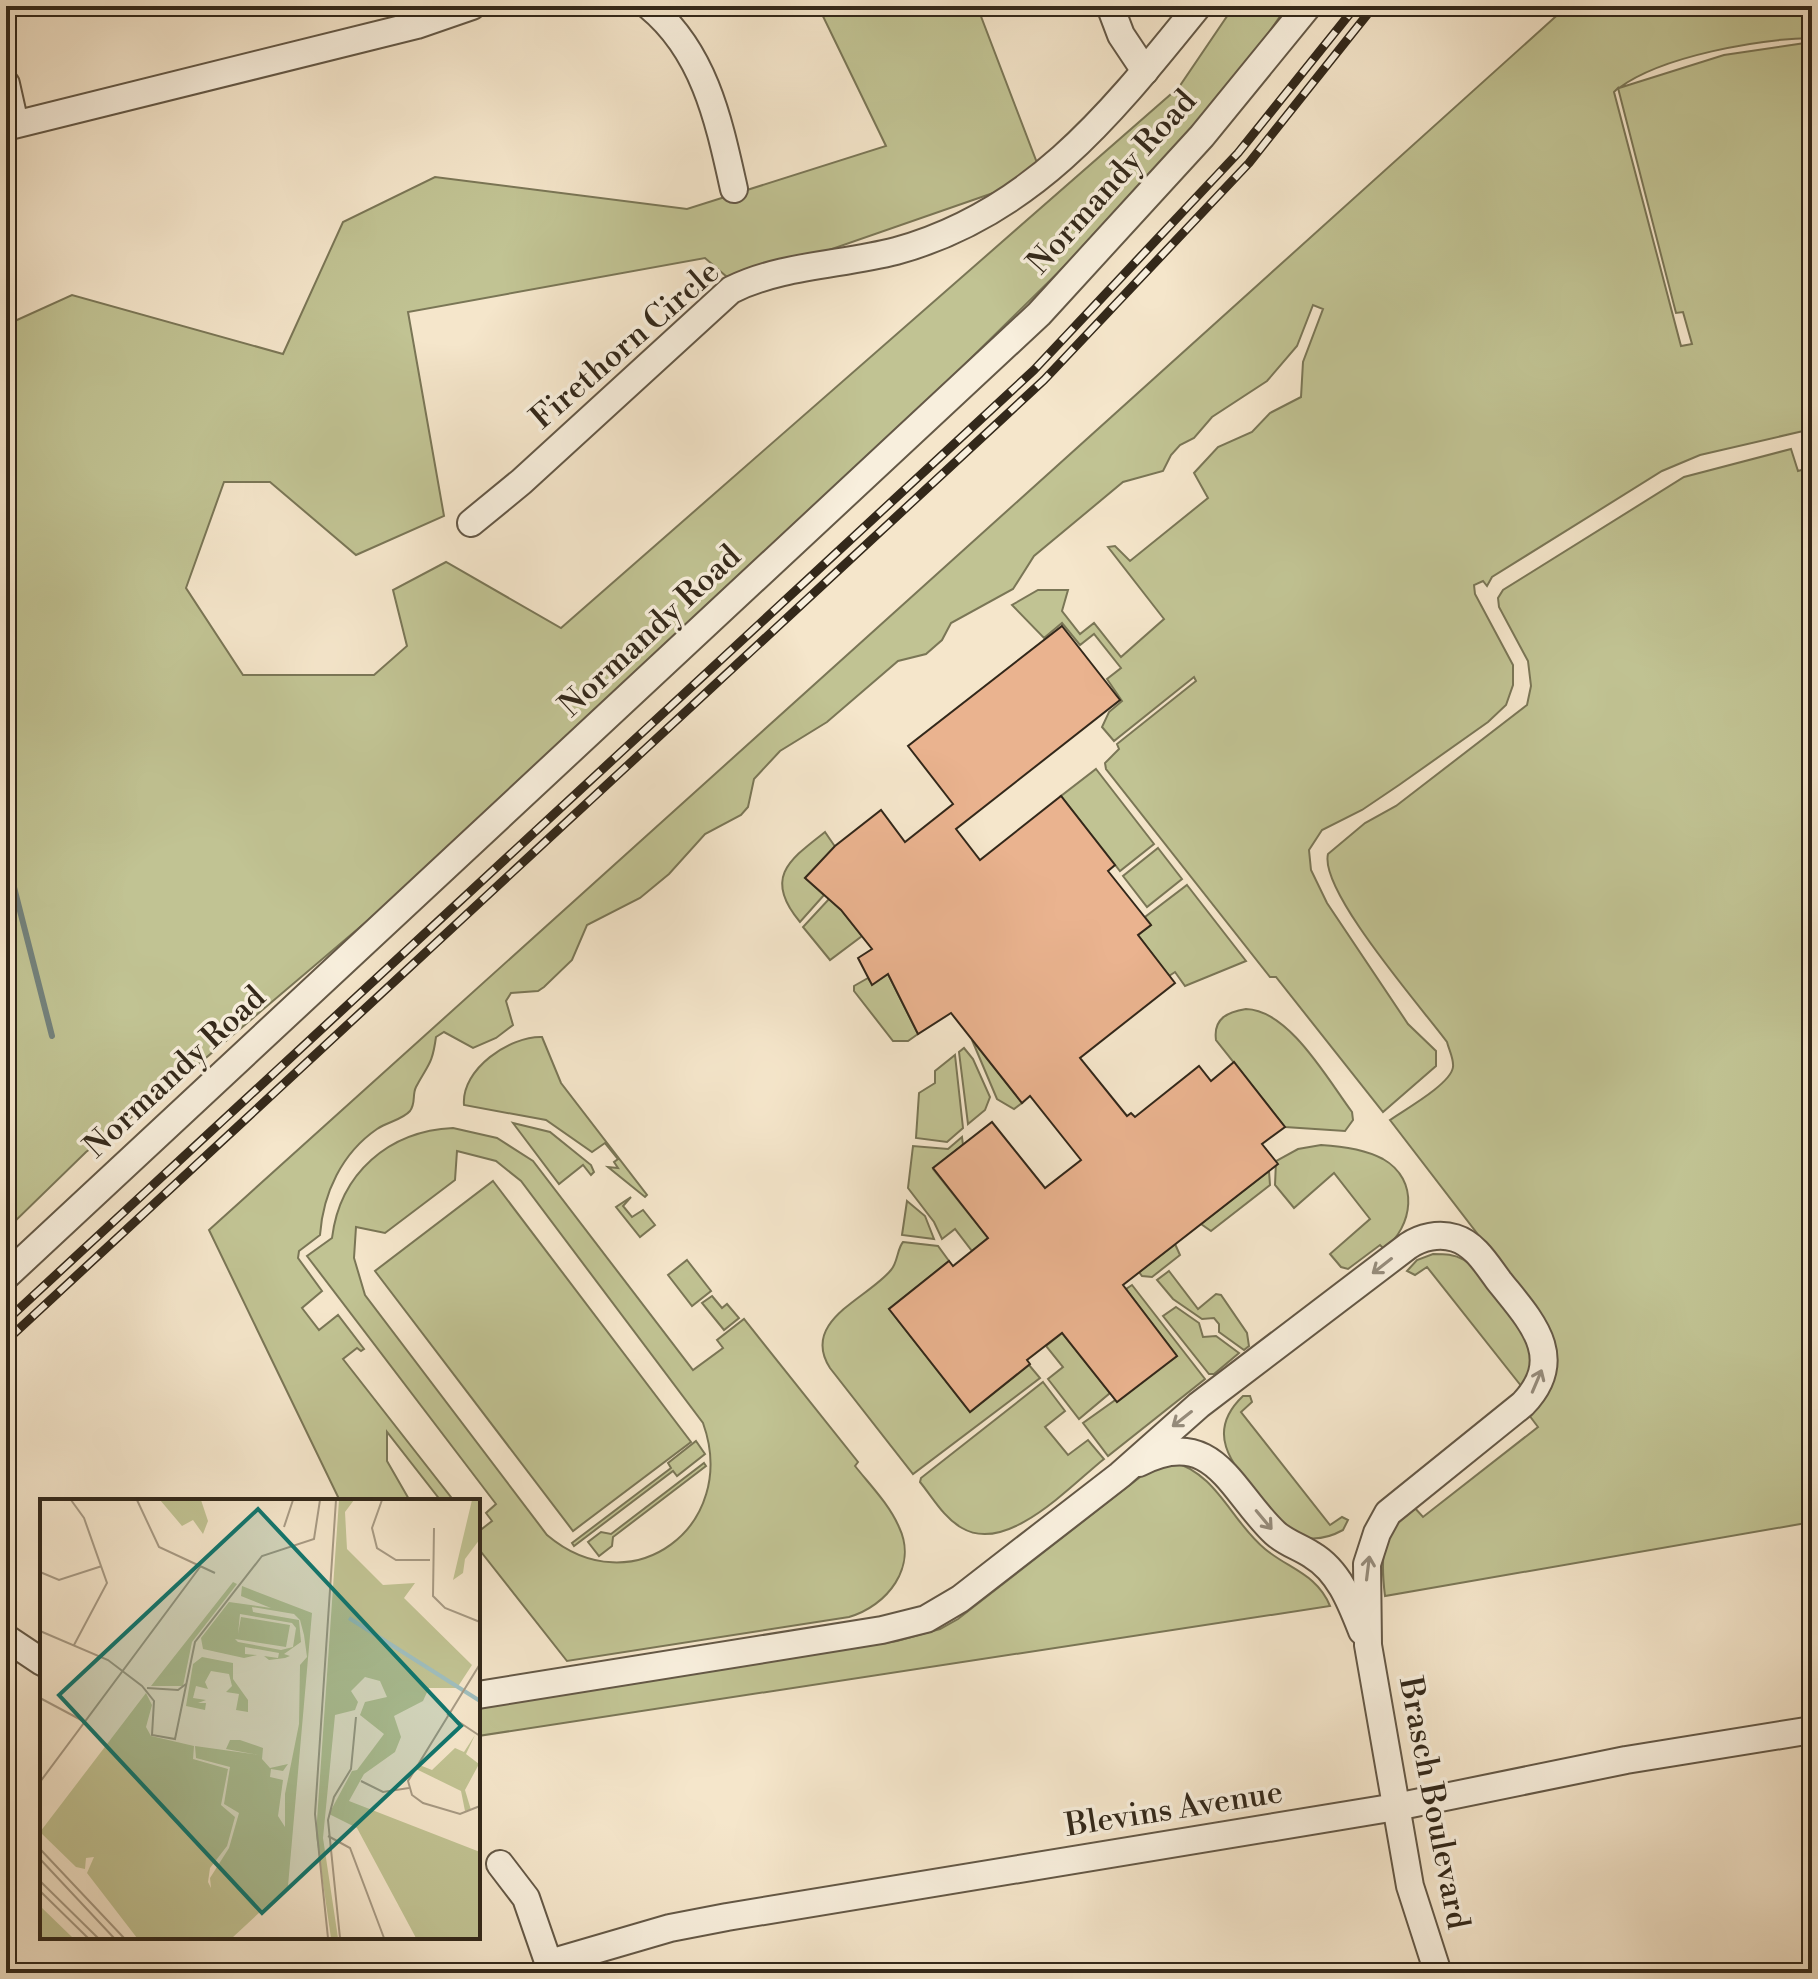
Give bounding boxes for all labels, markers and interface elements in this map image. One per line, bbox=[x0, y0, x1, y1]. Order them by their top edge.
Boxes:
street label: Normandy Road bbox=[1019, 82, 1205, 282]
street label: Firethorn Circle bbox=[522, 252, 728, 438]
street label: Normandy Road bbox=[551, 537, 749, 725]
street label: Normandy Road bbox=[76, 978, 274, 1166]
one-way arrow bbox=[1372, 1257, 1393, 1274]
one-way arrow bbox=[1531, 1369, 1546, 1394]
one-way arrow bbox=[1172, 1410, 1193, 1428]
inset map bbox=[40, 1499, 480, 1939]
one-way arrow bbox=[1255, 1510, 1273, 1530]
one-way arrow bbox=[1360, 1555, 1375, 1581]
street label: Brasch Boulevard bbox=[1390, 1673, 1478, 1932]
street label: Blevins Avenue bbox=[1061, 1772, 1286, 1846]

